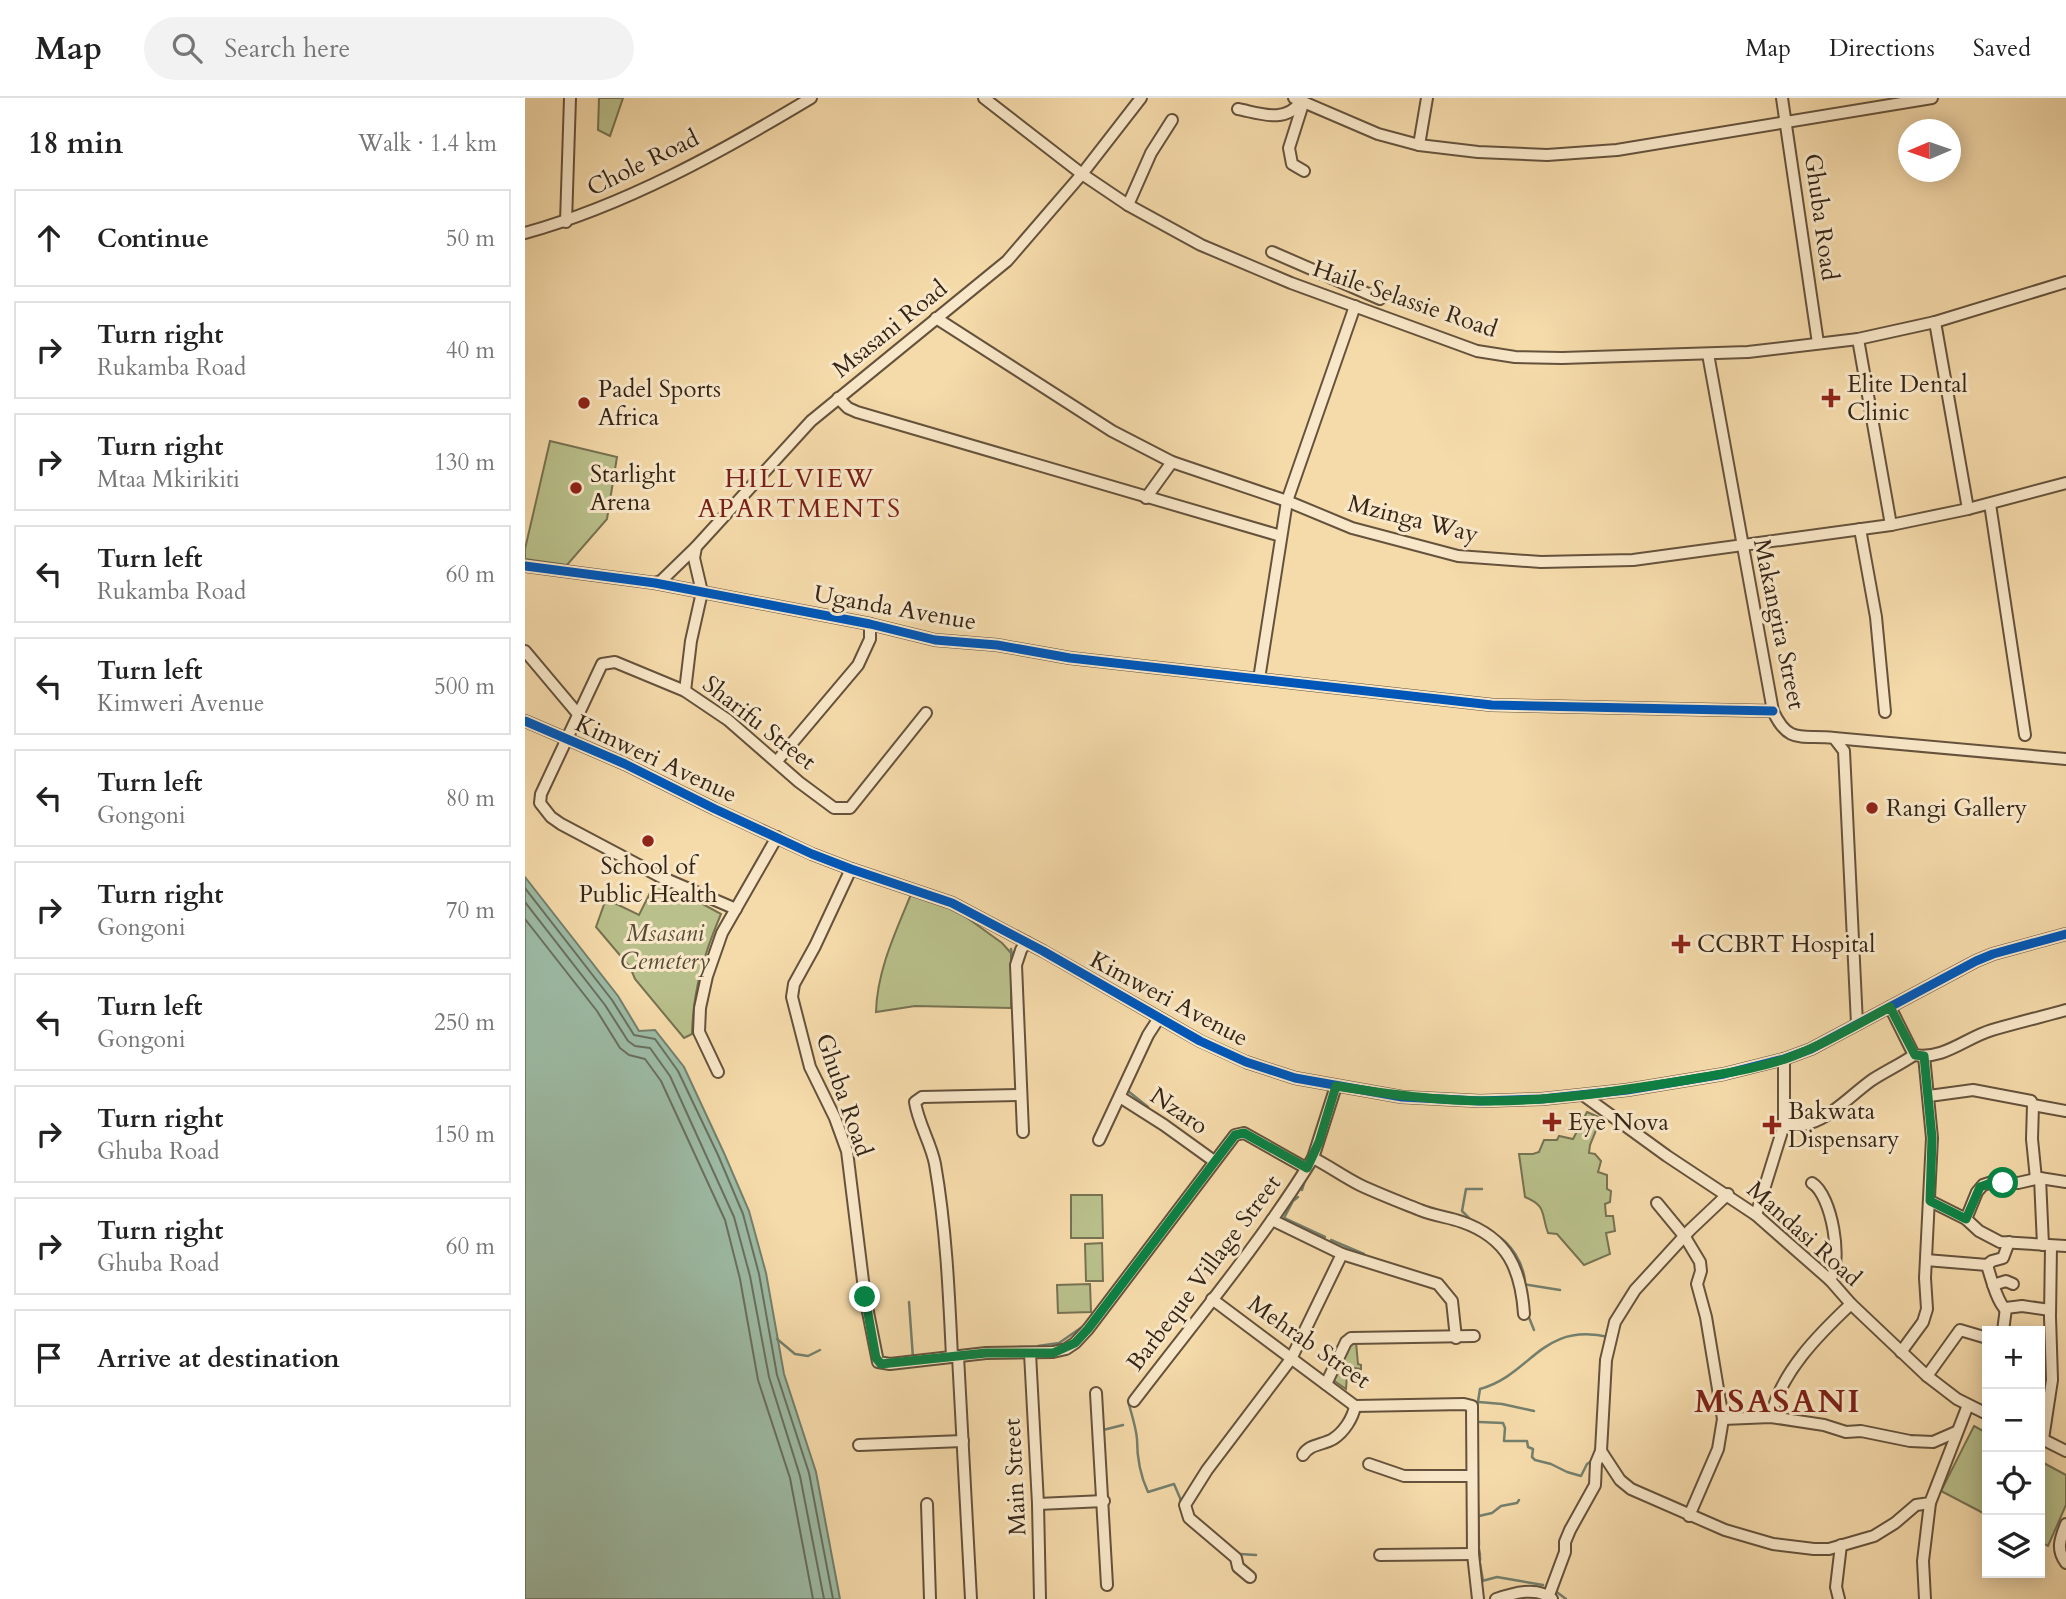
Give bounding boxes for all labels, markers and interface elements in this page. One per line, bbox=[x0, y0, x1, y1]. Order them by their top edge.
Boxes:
search box bbox=[144, 17, 634, 80]
text: Map bbox=[35, 26, 102, 71]
icon: search bbox=[168, 29, 206, 67]
text: Search here bbox=[224, 31, 350, 66]
text: Map bbox=[1745, 32, 1791, 65]
text: Directions bbox=[1829, 32, 1935, 65]
text: Saved bbox=[1973, 32, 2031, 65]
north arrow bbox=[1898, 119, 1961, 182]
street label: Chole Road bbox=[582, 122, 705, 204]
text: 18 min bbox=[28, 123, 123, 164]
text: Walk · 1.4 km bbox=[358, 128, 497, 159]
street label: Ghuba Road bbox=[1796, 151, 1846, 283]
icon: ahead bbox=[30, 219, 68, 257]
text: Continue bbox=[97, 221, 209, 256]
text: 50 m bbox=[446, 223, 495, 254]
street label: Haile Selassie Road bbox=[1308, 252, 1502, 346]
street label: Msasani Road bbox=[826, 272, 955, 386]
text: Turn right bbox=[97, 317, 224, 352]
icon: right bbox=[30, 331, 68, 369]
text: 40 m bbox=[446, 335, 495, 366]
text: Rukamba Road bbox=[97, 352, 246, 383]
place label: Elite Dental Clinic bbox=[1847, 368, 1968, 429]
place label: Padel Sports Africa bbox=[598, 373, 721, 434]
marker: Elite Dental Clinic bbox=[1821, 388, 1841, 408]
marker: Padel Sports Africa bbox=[576, 395, 592, 411]
text: Turn right bbox=[97, 429, 224, 464]
icon: right bbox=[30, 443, 68, 481]
text: 130 m bbox=[434, 447, 495, 478]
place label: Starlight Arena bbox=[590, 458, 676, 519]
district label: HILLVIEW APARTMENTS bbox=[698, 461, 902, 526]
text: Mtaa Mkirikiti bbox=[97, 464, 240, 495]
marker: Starlight Arena bbox=[568, 480, 584, 496]
street label: Mzinga Way bbox=[1344, 487, 1482, 551]
street label: Makangira Street bbox=[1745, 536, 1813, 713]
text: Turn left bbox=[97, 541, 202, 576]
icon: left bbox=[30, 555, 68, 593]
text: 60 m bbox=[446, 559, 495, 590]
text: Rukamba Road bbox=[97, 576, 246, 607]
street label: Uganda Avenue bbox=[811, 577, 979, 639]
text: Turn left bbox=[97, 653, 202, 688]
icon: left bbox=[30, 667, 68, 705]
street label: Sharifu Street bbox=[695, 668, 823, 778]
text: 500 m bbox=[434, 671, 495, 702]
text: Kimweri Avenue bbox=[97, 688, 265, 719]
street label: Kimweri Avenue bbox=[570, 707, 742, 811]
text: Turn left bbox=[97, 765, 202, 800]
icon: left bbox=[30, 779, 68, 817]
text: 80 m bbox=[446, 783, 495, 814]
place label: Rangi Gallery bbox=[1886, 792, 2028, 825]
text: Gongoni bbox=[97, 800, 186, 831]
marker: Rangi Gallery bbox=[1864, 800, 1880, 816]
marker: School of Public Health bbox=[640, 833, 656, 849]
place label: School of Public Health bbox=[579, 850, 717, 911]
text: Turn right bbox=[97, 877, 224, 912]
icon: right bbox=[30, 891, 68, 929]
text: 70 m bbox=[446, 895, 495, 926]
text: Gongoni bbox=[97, 912, 186, 943]
park label: Msasani Cemetery bbox=[620, 917, 710, 978]
place label: CCBRT Hospital bbox=[1697, 928, 1875, 961]
marker: CCBRT Hospital bbox=[1671, 934, 1691, 954]
street label: Kimweri Avenue bbox=[1084, 943, 1254, 1055]
text: Turn left bbox=[97, 989, 202, 1024]
icon: left bbox=[30, 1003, 68, 1041]
text: 250 m bbox=[434, 1007, 495, 1038]
text: Gongoni bbox=[97, 1024, 186, 1055]
street label: Ghuba Road bbox=[808, 1029, 880, 1161]
street label: Nzaro bbox=[1144, 1080, 1214, 1142]
place label: Bakwata Dispensary bbox=[1788, 1095, 1900, 1156]
text: Turn right bbox=[97, 1101, 224, 1136]
place label: Eye Nova bbox=[1568, 1106, 1669, 1139]
marker: Eye Nova bbox=[1542, 1112, 1562, 1132]
icon: right bbox=[30, 1115, 68, 1153]
marker: Bakwata Dispensary bbox=[1762, 1115, 1782, 1135]
text: 150 m bbox=[434, 1119, 495, 1150]
text: Ghuba Road bbox=[97, 1136, 219, 1167]
route start bbox=[1987, 1167, 2018, 1198]
street label: Barbeque Village Street bbox=[1119, 1168, 1289, 1378]
street label: Mandasi Road bbox=[1740, 1174, 1869, 1294]
text: Turn right bbox=[97, 1213, 224, 1248]
icon: right bbox=[30, 1227, 68, 1265]
text: 60 m bbox=[446, 1231, 495, 1262]
text: Ghuba Road bbox=[97, 1248, 219, 1279]
route end bbox=[849, 1281, 880, 1312]
street label: Mehrab Street bbox=[1241, 1288, 1377, 1397]
map controls bbox=[1982, 1326, 2045, 1578]
button: + bbox=[1982, 1326, 2045, 1389]
icon: arrive bbox=[30, 1339, 68, 1377]
text: Arrive at destination bbox=[97, 1341, 340, 1376]
district label: MSASANI bbox=[1694, 1380, 1862, 1424]
button: − bbox=[1982, 1389, 2045, 1452]
street label: Main Street bbox=[995, 1417, 1035, 1537]
button: locate bbox=[1982, 1452, 2045, 1515]
button: layers bbox=[1982, 1515, 2045, 1578]

